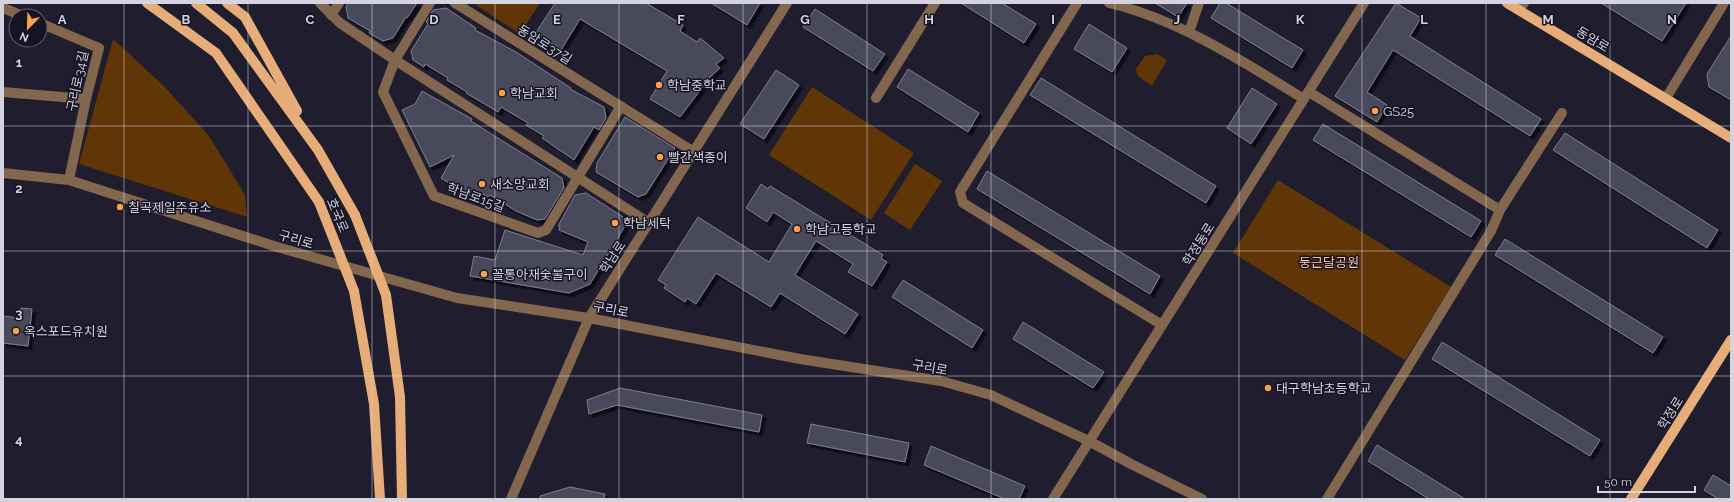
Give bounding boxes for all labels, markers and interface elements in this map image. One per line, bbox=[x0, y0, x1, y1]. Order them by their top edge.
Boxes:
north arrow bbox=[8, 8, 48, 48]
text: A bbox=[58, 12, 67, 27]
text: B bbox=[182, 12, 191, 27]
text: C bbox=[306, 12, 315, 27]
text: D bbox=[429, 12, 439, 27]
text: E bbox=[553, 12, 561, 27]
text: F bbox=[677, 12, 685, 27]
text: G bbox=[800, 12, 810, 27]
text: H bbox=[924, 12, 934, 27]
text: I bbox=[1051, 12, 1055, 27]
text: J bbox=[1174, 12, 1180, 27]
text: K bbox=[1296, 12, 1305, 27]
text: L bbox=[1420, 12, 1428, 27]
text: M bbox=[1542, 12, 1554, 27]
text: N bbox=[1667, 12, 1677, 27]
street label: 동암로37길 bbox=[515, 22, 575, 67]
street label: 동암로 bbox=[1573, 24, 1612, 55]
text: N bbox=[18, 29, 31, 44]
street label: 구리로34길 bbox=[64, 49, 91, 113]
text: 1 bbox=[16, 55, 23, 70]
place label: 학남중학교 bbox=[667, 78, 727, 93]
marker: 학남중학교 bbox=[654, 80, 664, 90]
place label: 학남교회 bbox=[510, 86, 558, 101]
marker: 학남교회 bbox=[497, 88, 507, 98]
place label: GS25 bbox=[1383, 104, 1414, 119]
marker: GS25 bbox=[1370, 106, 1380, 116]
place label: 빨간색종이 bbox=[668, 150, 728, 165]
marker: 빨간색종이 bbox=[655, 152, 665, 162]
place label: 새소망교회 bbox=[490, 177, 550, 192]
marker: 새소망교회 bbox=[477, 179, 487, 189]
street label: 학남로15길 bbox=[445, 180, 507, 215]
text: 2 bbox=[15, 181, 23, 196]
street label: 호국로 bbox=[324, 196, 351, 235]
place label: 칠곡제일주유소 bbox=[128, 200, 212, 215]
marker: 칠곡제일주유소 bbox=[115, 202, 125, 212]
place label: 학남세탁 bbox=[623, 216, 671, 231]
marker: 학남세탁 bbox=[610, 218, 620, 228]
street label: 학정동로 bbox=[1179, 220, 1217, 269]
place label: 학남고등학교 bbox=[805, 222, 877, 237]
marker: 학남고등학교 bbox=[792, 224, 802, 234]
street label: 구리로 bbox=[277, 227, 315, 252]
street label: 학남로 bbox=[596, 238, 628, 276]
park label: 둥근달공원 bbox=[1299, 255, 1359, 270]
place label: 꼴통아재숯불구이 bbox=[492, 267, 588, 282]
marker: 꼴통아재숯불구이 bbox=[479, 269, 489, 279]
street label: 구리로 bbox=[592, 299, 630, 320]
text: 3 bbox=[15, 306, 23, 321]
place label: 옥스포드유치원 bbox=[24, 324, 108, 339]
marker: 옥스포드유치원 bbox=[11, 326, 21, 336]
street label: 구리로 bbox=[911, 357, 949, 378]
place label: 대구학남초등학교 bbox=[1276, 381, 1372, 396]
marker: 대구학남초등학교 bbox=[1263, 383, 1273, 393]
street label: 학정로 bbox=[1655, 394, 1686, 432]
text: 4 bbox=[15, 432, 23, 447]
scale bar bbox=[1598, 468, 1695, 494]
text: 50 m bbox=[1604, 475, 1632, 489]

